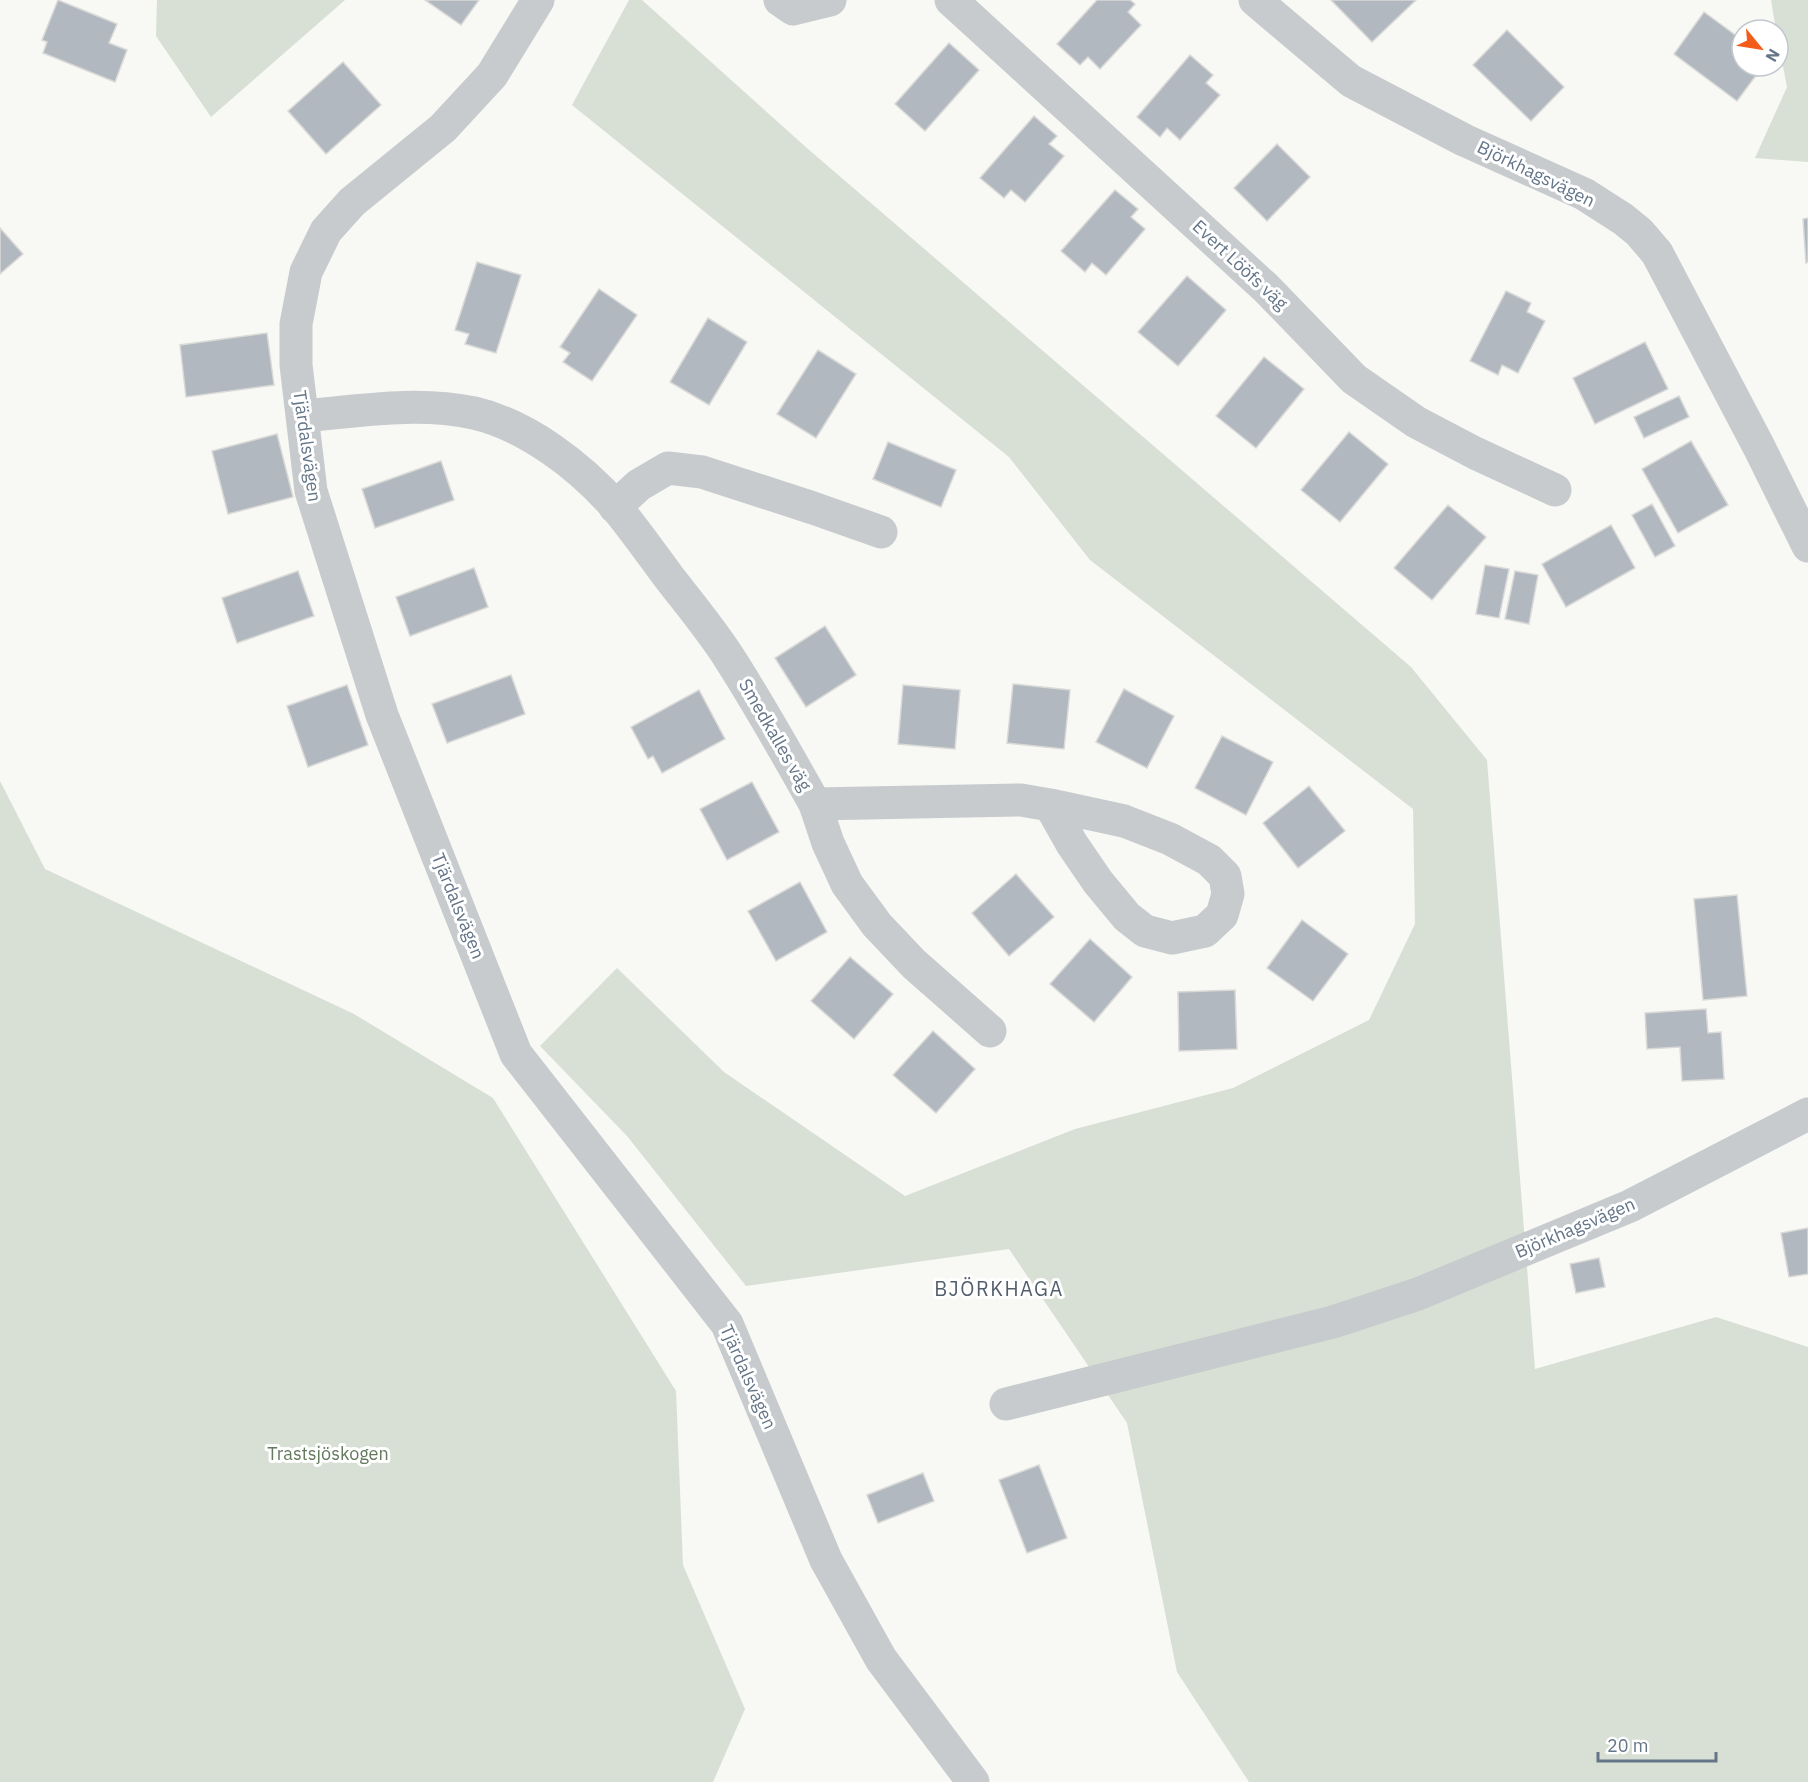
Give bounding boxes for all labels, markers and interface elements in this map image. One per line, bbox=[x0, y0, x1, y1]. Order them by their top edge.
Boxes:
north arrow bbox=[1730, 18, 1790, 78]
text: N bbox=[1761, 45, 1785, 66]
street label: Björkhagsvägen bbox=[1474, 135, 1599, 212]
street label: Evert Lööfs väg bbox=[1188, 215, 1293, 315]
street label: Tjärdalsvägen bbox=[288, 389, 327, 503]
street label: Smedkalles väg bbox=[734, 674, 817, 795]
street label: Tjärdalsvägen bbox=[427, 849, 490, 962]
street label: Björkhagsvägen bbox=[1511, 1192, 1638, 1263]
district label: BJÖRKHAGA bbox=[934, 1275, 1064, 1302]
street label: Tjärdalsvägen bbox=[715, 1321, 782, 1433]
park label: Trastsjöskogen bbox=[267, 1442, 389, 1465]
scale bar bbox=[1598, 1725, 1716, 1763]
text: 20 m bbox=[1607, 1734, 1649, 1757]

